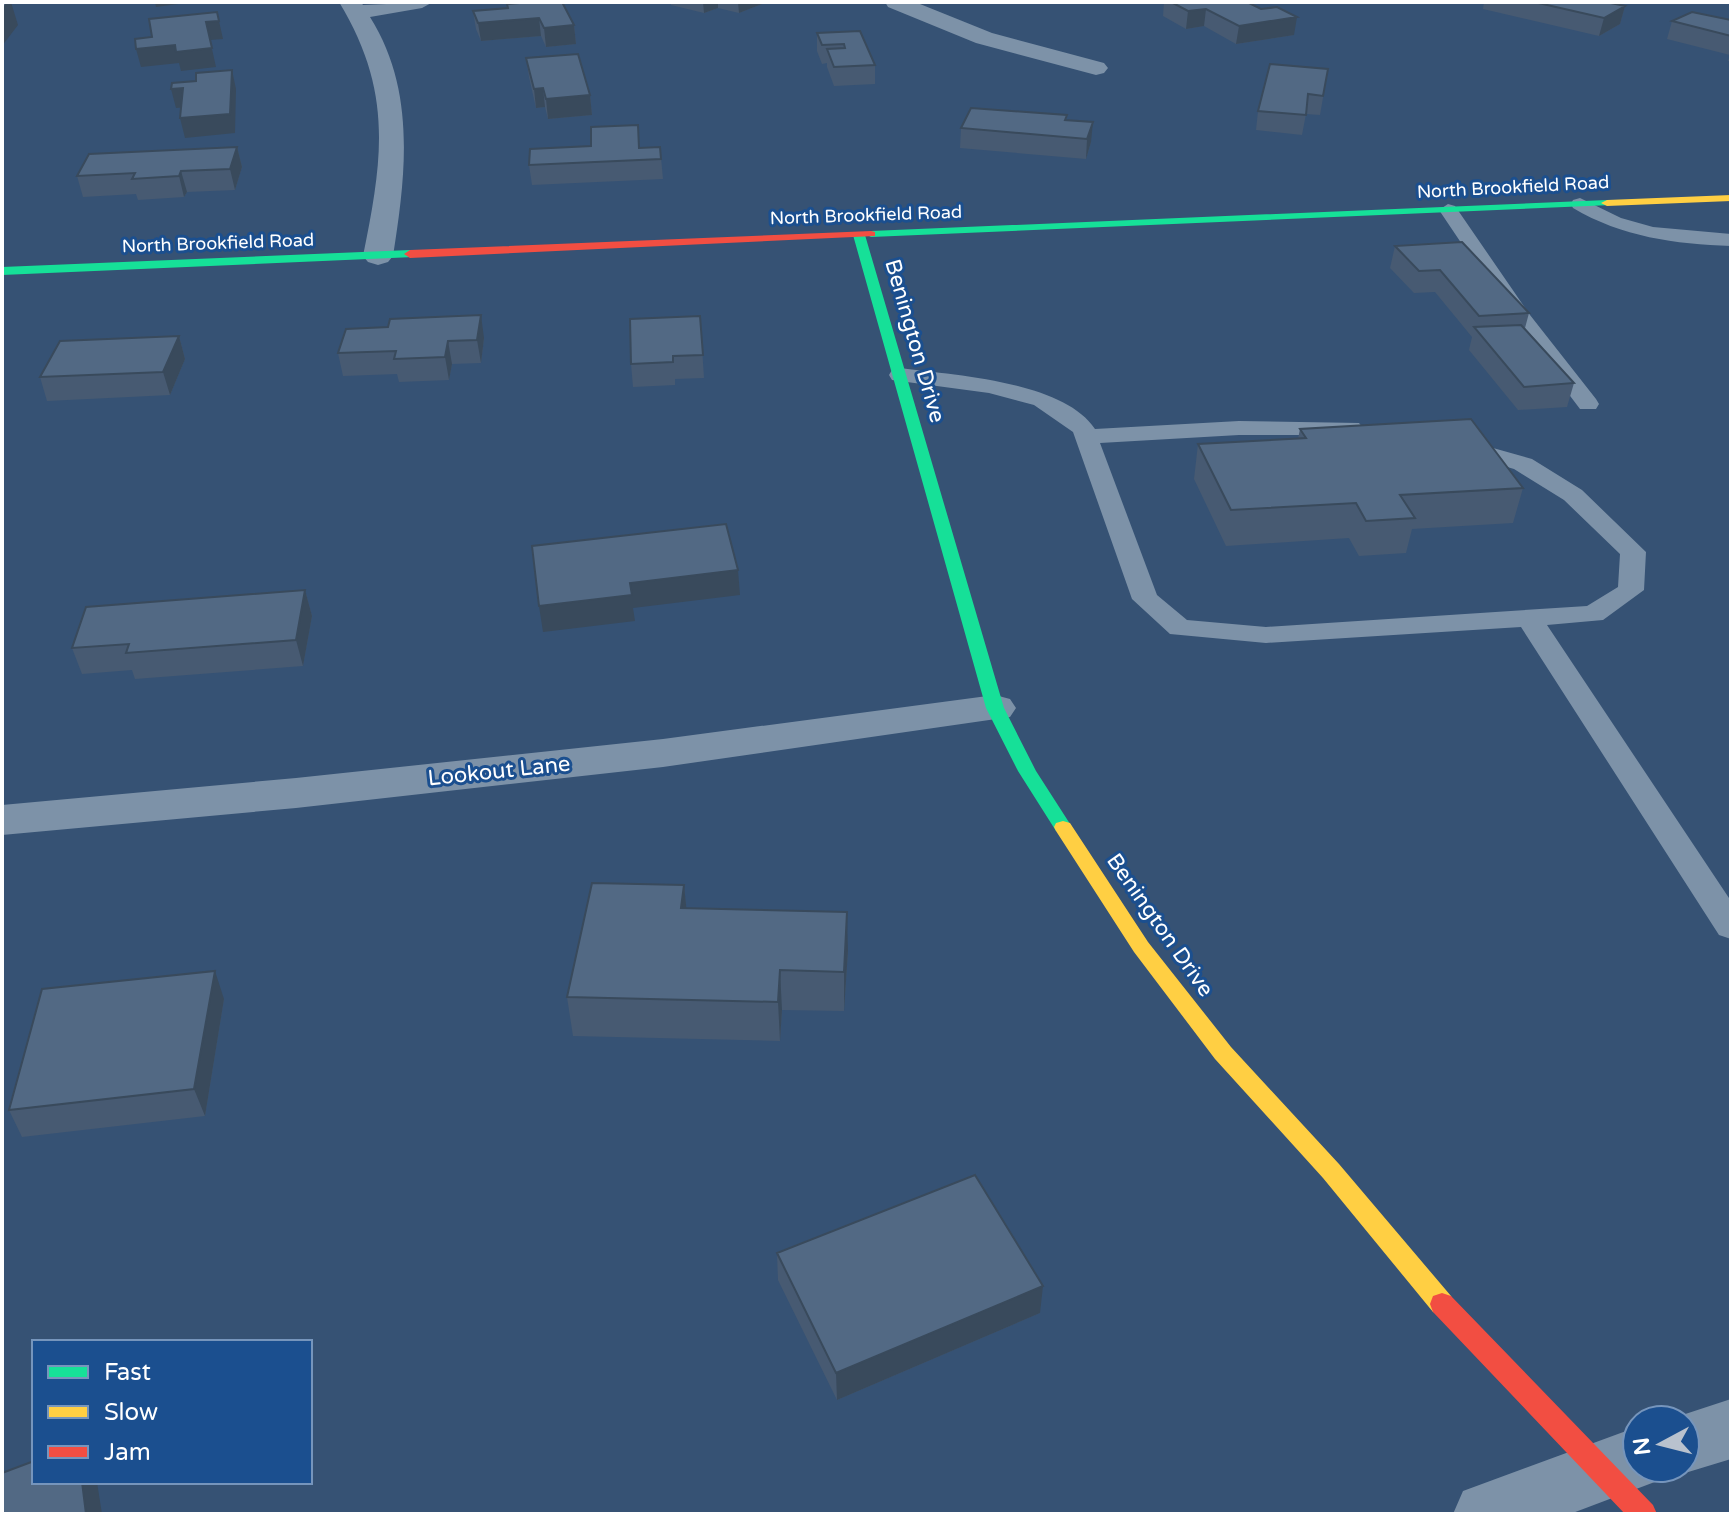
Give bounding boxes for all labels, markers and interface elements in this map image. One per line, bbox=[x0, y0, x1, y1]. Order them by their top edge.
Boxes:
street label: North Brookfield Road bbox=[1416, 171, 1610, 203]
street label: North Brookfield Road bbox=[769, 201, 963, 229]
street label: North Brookfield Road bbox=[121, 229, 315, 257]
street label: Benington Drive bbox=[879, 256, 951, 426]
street label: Lookout Lane bbox=[427, 751, 571, 791]
street label: Benington Drive bbox=[1101, 848, 1219, 1002]
legend bbox=[32, 1340, 312, 1484]
text: Fast bbox=[104, 1358, 151, 1387]
text: Slow bbox=[104, 1398, 158, 1427]
north arrow bbox=[1621, 1404, 1701, 1484]
text: N bbox=[1628, 1436, 1656, 1457]
text: Jam bbox=[104, 1438, 151, 1467]

